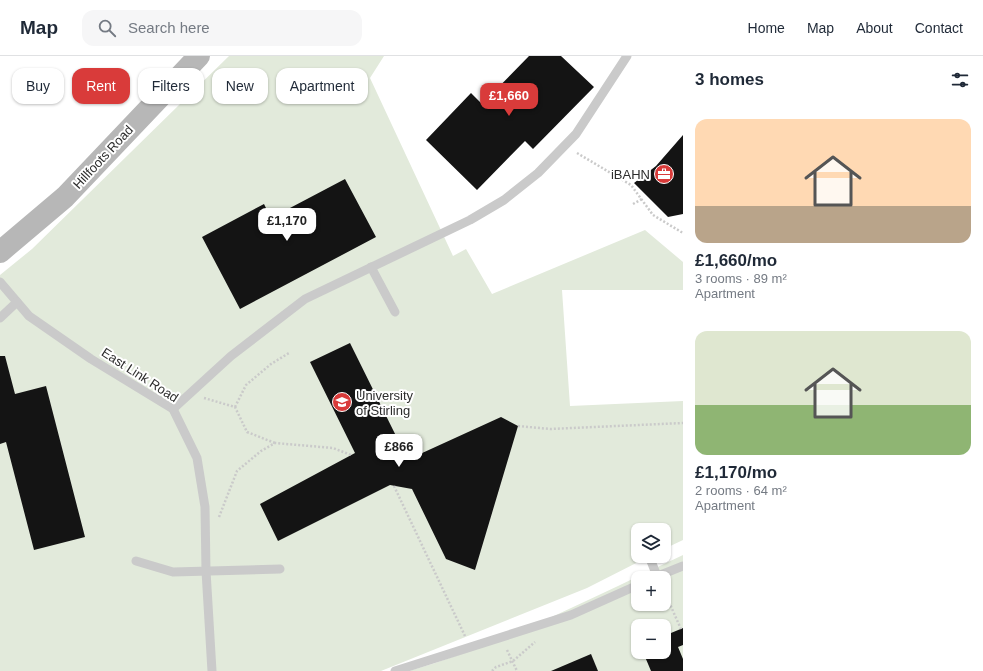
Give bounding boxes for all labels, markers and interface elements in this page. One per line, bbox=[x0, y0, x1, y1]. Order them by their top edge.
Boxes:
search box bbox=[82, 10, 362, 46]
text: Map bbox=[20, 17, 58, 38]
icon: search bbox=[96, 17, 118, 39]
text: Search here bbox=[128, 19, 210, 36]
text: Home bbox=[748, 20, 785, 36]
text: Map bbox=[807, 20, 834, 36]
text: About bbox=[856, 20, 893, 36]
text: Contact bbox=[915, 20, 963, 36]
chip: Buy bbox=[12, 68, 64, 104]
chip: Rent bbox=[72, 68, 130, 104]
chip: Filters bbox=[138, 68, 204, 104]
chip: New bbox=[212, 68, 268, 104]
chip: Apartment bbox=[276, 68, 368, 104]
icon: filters bbox=[949, 69, 971, 91]
text: 3 homes bbox=[695, 70, 764, 89]
pin: £1,660 bbox=[476, 83, 542, 117]
text: £1,660 bbox=[489, 88, 529, 103]
street label: Hillfoots Road bbox=[70, 122, 136, 192]
icon: home bbox=[797, 145, 869, 217]
office icon: iBAHN bbox=[653, 163, 675, 185]
place label: iBAHN bbox=[611, 167, 650, 182]
pin: £1,170 bbox=[254, 208, 320, 242]
text: £1,170 bbox=[267, 213, 307, 228]
text: £1,660/mo bbox=[695, 251, 777, 270]
text: 3 rooms · 89 m² bbox=[695, 271, 787, 286]
text: Apartment bbox=[695, 286, 755, 301]
street label: East Link Road bbox=[99, 345, 181, 405]
icon: home bbox=[797, 357, 869, 429]
place label: University of Stirling bbox=[356, 388, 414, 418]
school or university icon: University of Stirling bbox=[331, 391, 353, 413]
pin: £866 bbox=[375, 434, 423, 468]
text: £866 bbox=[385, 439, 413, 454]
text: £1,170/mo bbox=[695, 463, 777, 482]
text: 2 rooms · 64 m² bbox=[695, 483, 787, 498]
text: Apartment bbox=[695, 498, 755, 513]
map controls bbox=[631, 523, 671, 659]
button: layers bbox=[631, 523, 671, 563]
button: + bbox=[631, 571, 671, 611]
button: − bbox=[631, 619, 671, 659]

